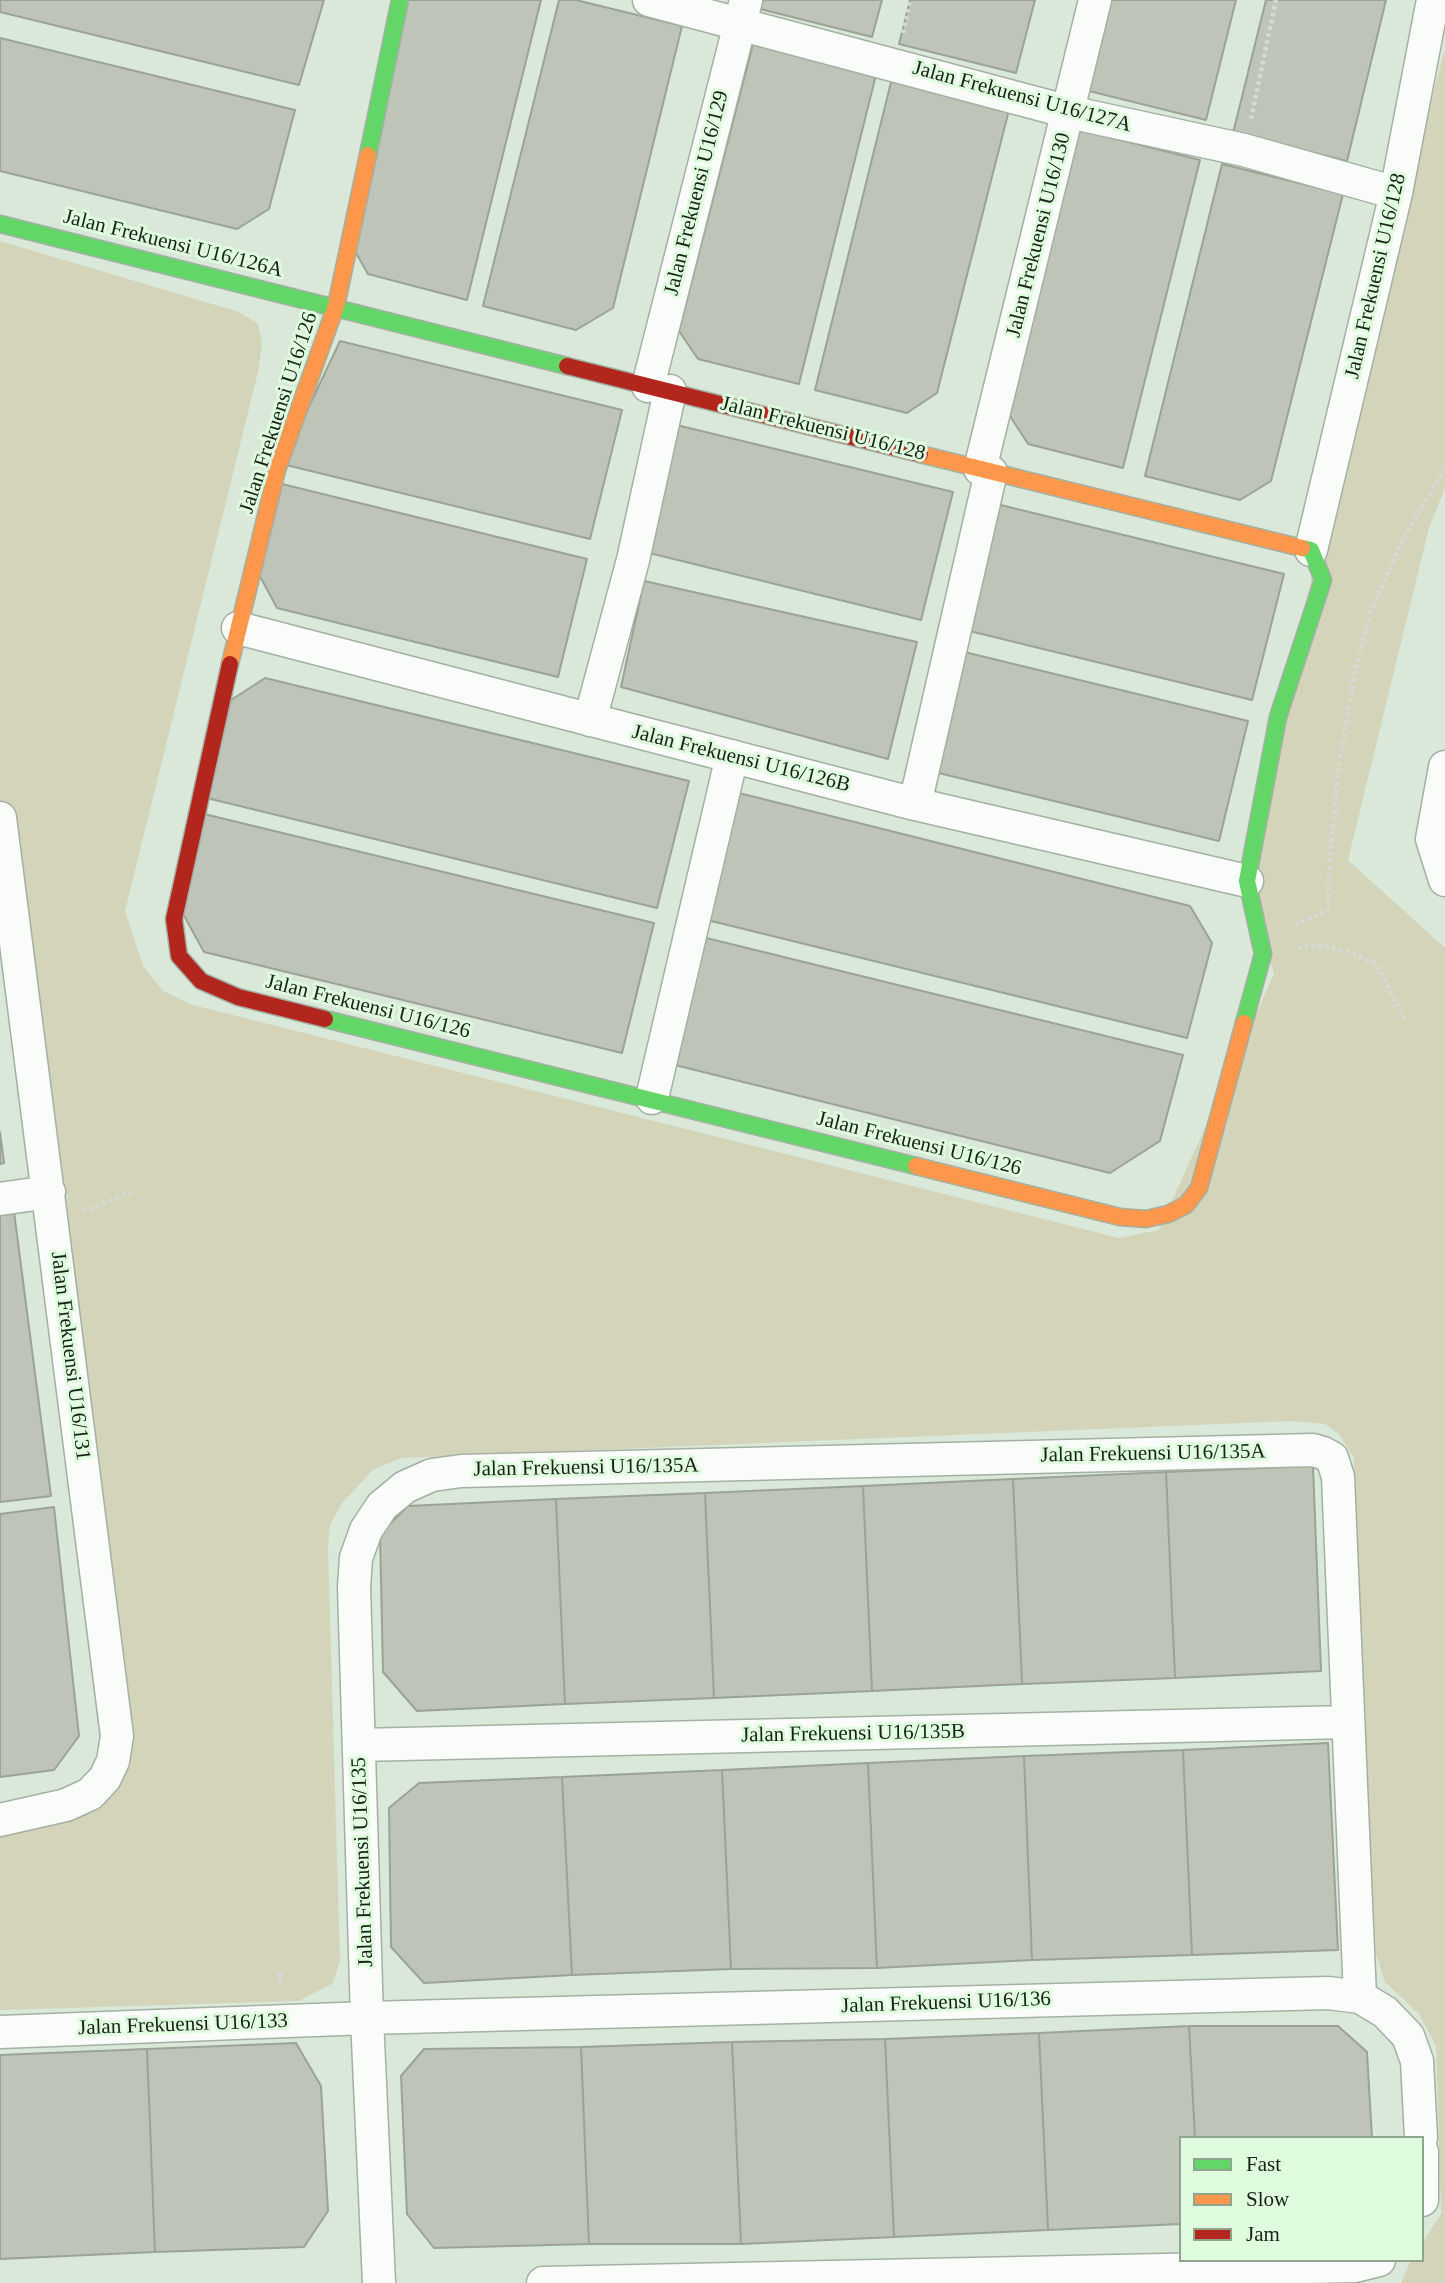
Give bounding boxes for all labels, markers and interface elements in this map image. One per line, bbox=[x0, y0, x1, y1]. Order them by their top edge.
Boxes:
street label: Jalan Frekuensi U16/127A bbox=[910, 56, 1134, 138]
street label: Jalan Frekuensi U16/129 bbox=[659, 88, 735, 298]
street label: Jalan Frekuensi U16/130 bbox=[1001, 130, 1077, 340]
street label: Jalan Frekuensi U16/128 bbox=[1340, 171, 1412, 381]
street label: Jalan Frekuensi U16/126A bbox=[61, 205, 285, 283]
street label: Jalan Frekuensi U16/126 bbox=[235, 309, 323, 517]
street label: Jalan Frekuensi U16/128 bbox=[718, 391, 928, 467]
street label: Jalan Frekuensi U16/126B bbox=[629, 720, 853, 798]
street label: Jalan Frekuensi U16/126 bbox=[263, 969, 473, 1045]
street label: Jalan Frekuensi U16/126 bbox=[814, 1106, 1024, 1182]
street label: Jalan Frekuensi U16/131 bbox=[45, 1250, 95, 1462]
street label: Jalan Frekuensi U16/135A bbox=[1040, 1439, 1266, 1469]
street label: Jalan Frekuensi U16/135A bbox=[473, 1453, 699, 1483]
street label: Jalan Frekuensi U16/135B bbox=[741, 1719, 965, 1749]
street label: Jalan Frekuensi U16/135 bbox=[347, 1757, 379, 1967]
street label: Jalan Frekuensi U16/136 bbox=[841, 1987, 1051, 2019]
street label: Jalan Frekuensi U16/133 bbox=[78, 2009, 288, 2041]
legend bbox=[1179, 2136, 1424, 2262]
text: Fast bbox=[1246, 2152, 1281, 2176]
text: Slow bbox=[1246, 2187, 1289, 2211]
text: Jam bbox=[1246, 2222, 1280, 2246]

